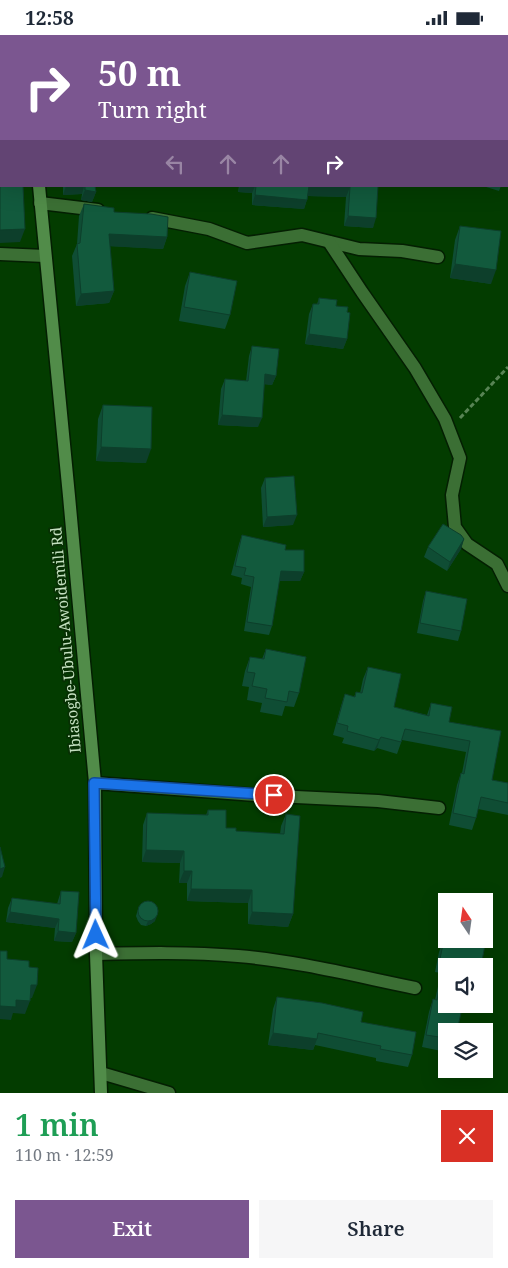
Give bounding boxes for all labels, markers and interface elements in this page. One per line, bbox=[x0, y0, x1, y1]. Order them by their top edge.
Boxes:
text: 12:58 bbox=[25, 5, 74, 31]
text: 50 m bbox=[98, 49, 181, 96]
icon: right bbox=[15, 55, 80, 120]
text: Turn right bbox=[98, 94, 207, 124]
icon: left bbox=[161, 150, 189, 178]
icon: ahead bbox=[214, 150, 242, 178]
icon: ahead bbox=[267, 150, 295, 178]
icon: right bbox=[320, 150, 348, 178]
street label: Ibiasogbe-Ubulu-Awoidemili Rd bbox=[45, 526, 85, 754]
pin bbox=[253, 774, 295, 816]
icon: arrive bbox=[260, 781, 288, 809]
north arrow bbox=[438, 893, 492, 947]
map controls bbox=[438, 893, 493, 1078]
position arrow bbox=[69, 908, 121, 960]
button: sound bbox=[438, 958, 493, 1013]
button: layers bbox=[438, 1023, 493, 1078]
text: 1 min bbox=[15, 1104, 99, 1145]
button: close bbox=[441, 1110, 493, 1162]
text: 110 m · 12:59 bbox=[15, 1144, 114, 1166]
button: Exit bbox=[15, 1200, 249, 1258]
button: Share bbox=[259, 1200, 493, 1258]

